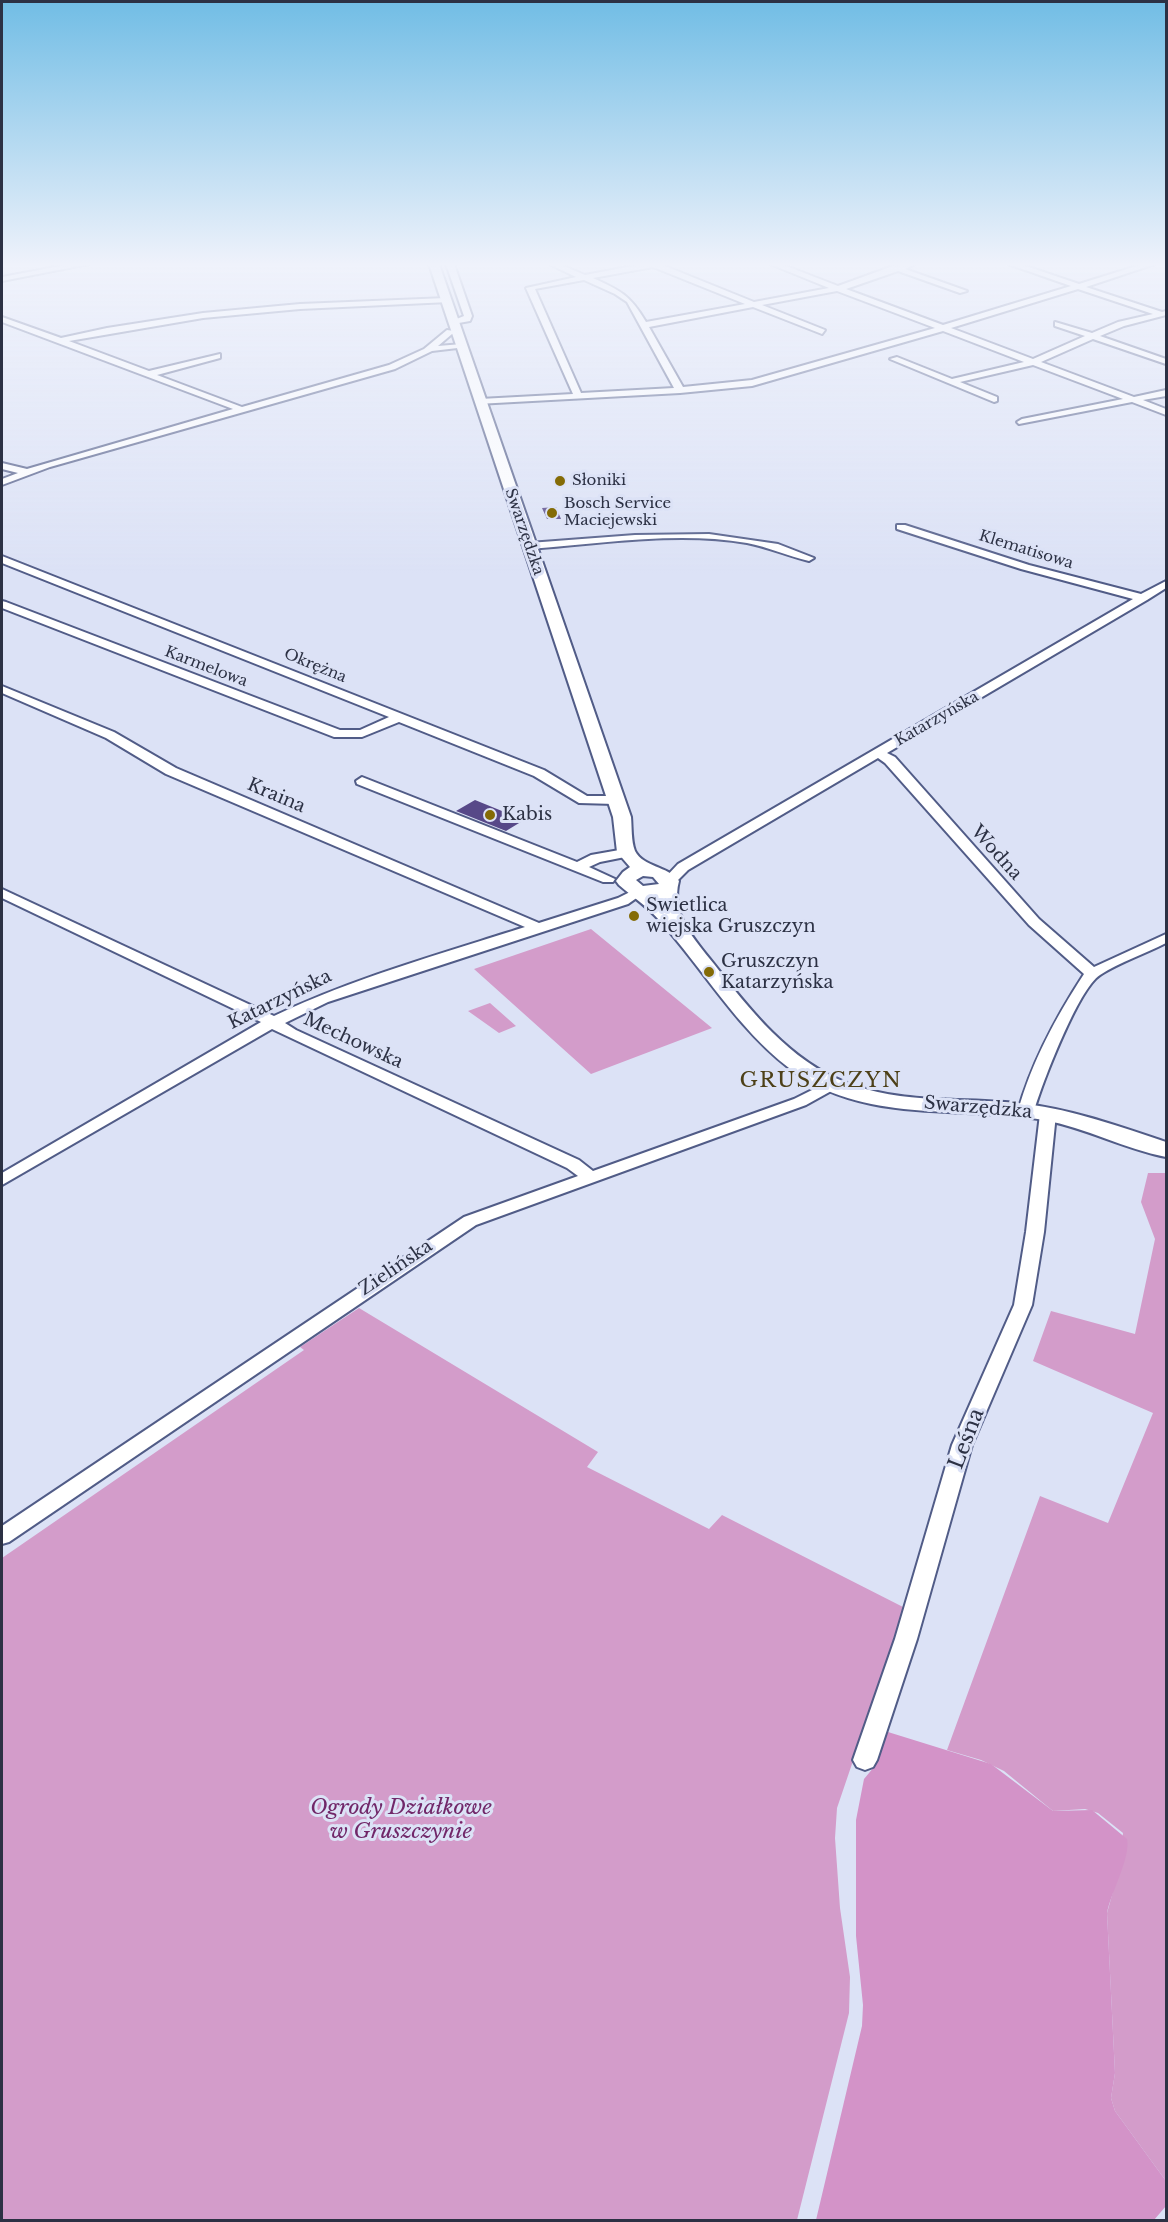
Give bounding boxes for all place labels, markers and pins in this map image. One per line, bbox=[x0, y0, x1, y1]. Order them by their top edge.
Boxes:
place label: Słoniki bbox=[572, 472, 626, 490]
marker: Słoniki bbox=[553, 474, 567, 488]
place label: Bosch Service Maciejewski bbox=[564, 495, 671, 530]
marker: Bosch Service Maciejewski bbox=[545, 506, 559, 520]
place label: Kabis bbox=[502, 804, 552, 826]
marker: Kabis bbox=[483, 808, 497, 822]
place label: Swietlica wiejska Gruszczyn bbox=[646, 895, 816, 938]
marker: Swietlica wiejska Gruszczyn bbox=[627, 909, 641, 923]
place label: Gruszczyn Katarzyńska bbox=[721, 951, 834, 994]
marker: Gruszczyn Katarzyńska bbox=[702, 965, 716, 979]

